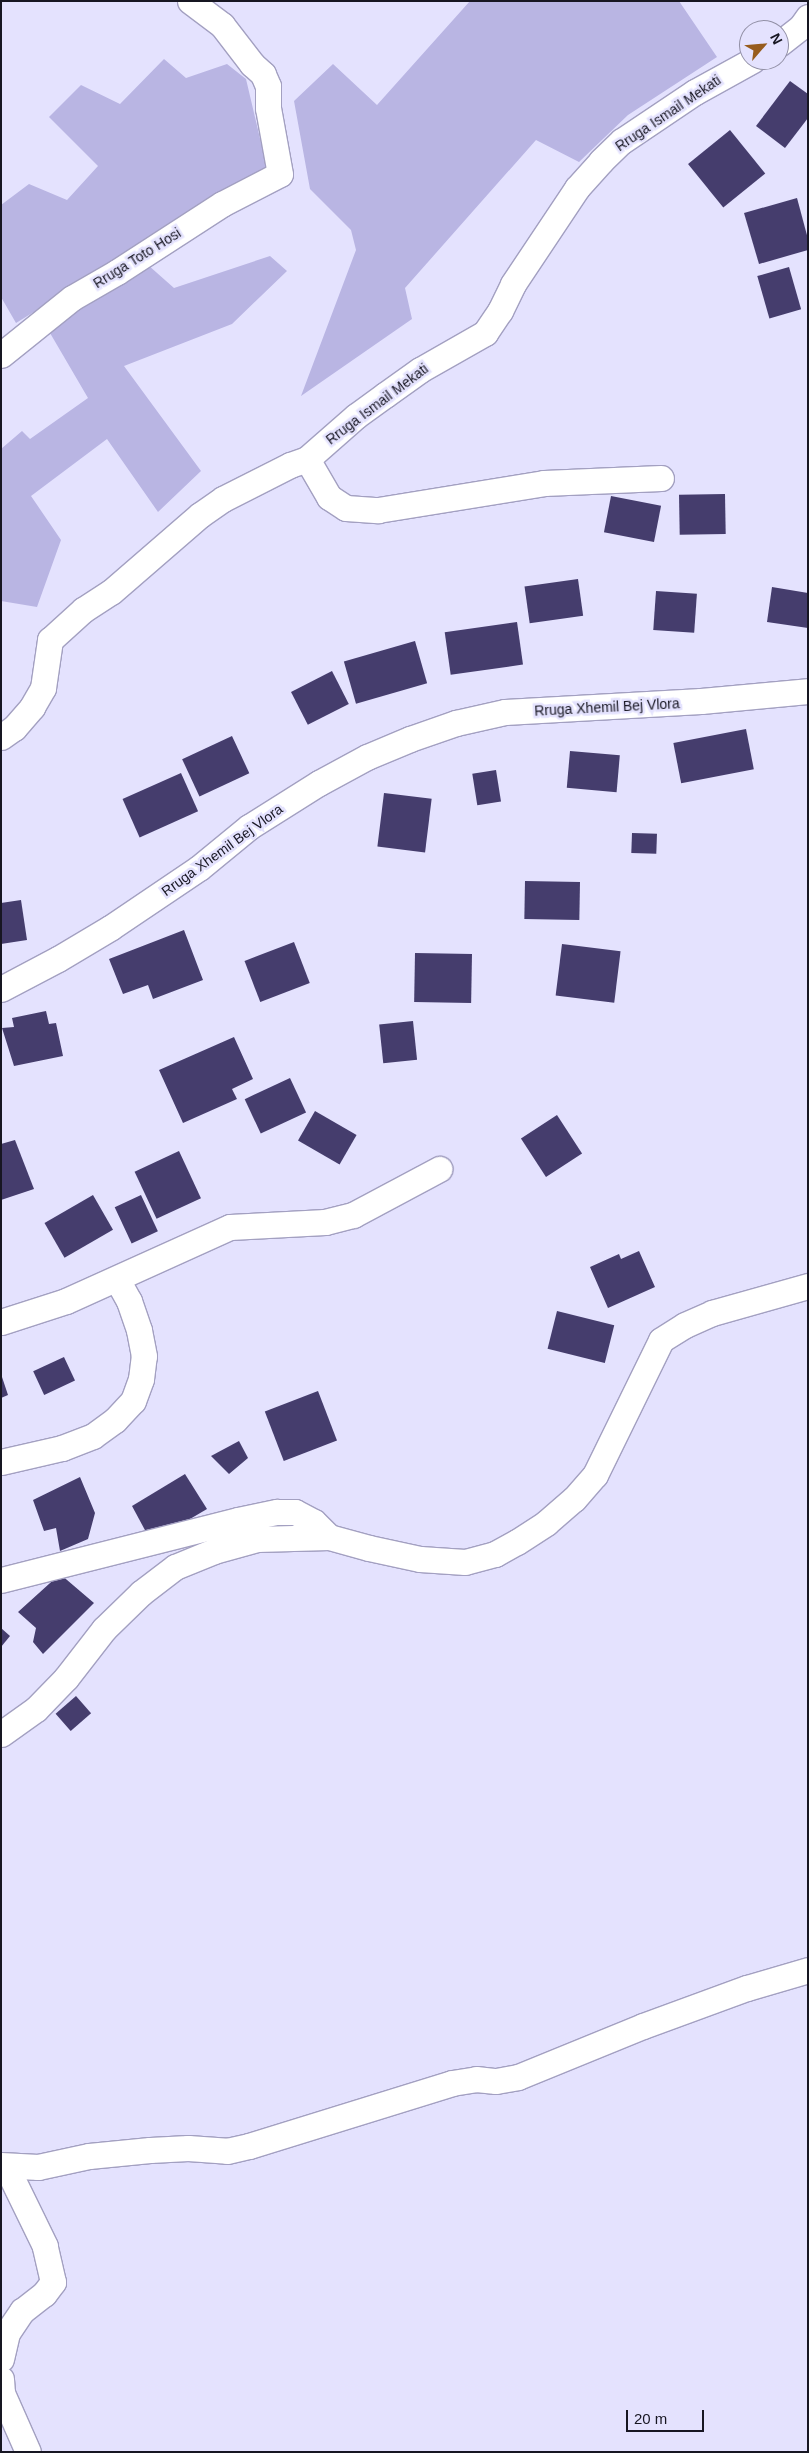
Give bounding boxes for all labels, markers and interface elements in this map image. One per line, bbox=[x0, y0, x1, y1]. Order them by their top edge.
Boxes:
north arrow bbox=[739, 20, 789, 70]
text: N bbox=[767, 31, 786, 47]
street label: Rruga Ismail Mekati bbox=[612, 71, 724, 155]
street label: Rruga Toto Hosi bbox=[90, 224, 184, 292]
street label: Rruga Ismail Mekati bbox=[323, 360, 431, 448]
street label: Rruga Xhemil Bej Vlora bbox=[534, 695, 680, 719]
street label: Rruga Xhemil Bej Vlora bbox=[158, 800, 286, 900]
scale bar bbox=[629, 2400, 706, 2432]
text: 20 m bbox=[634, 2410, 667, 2427]

